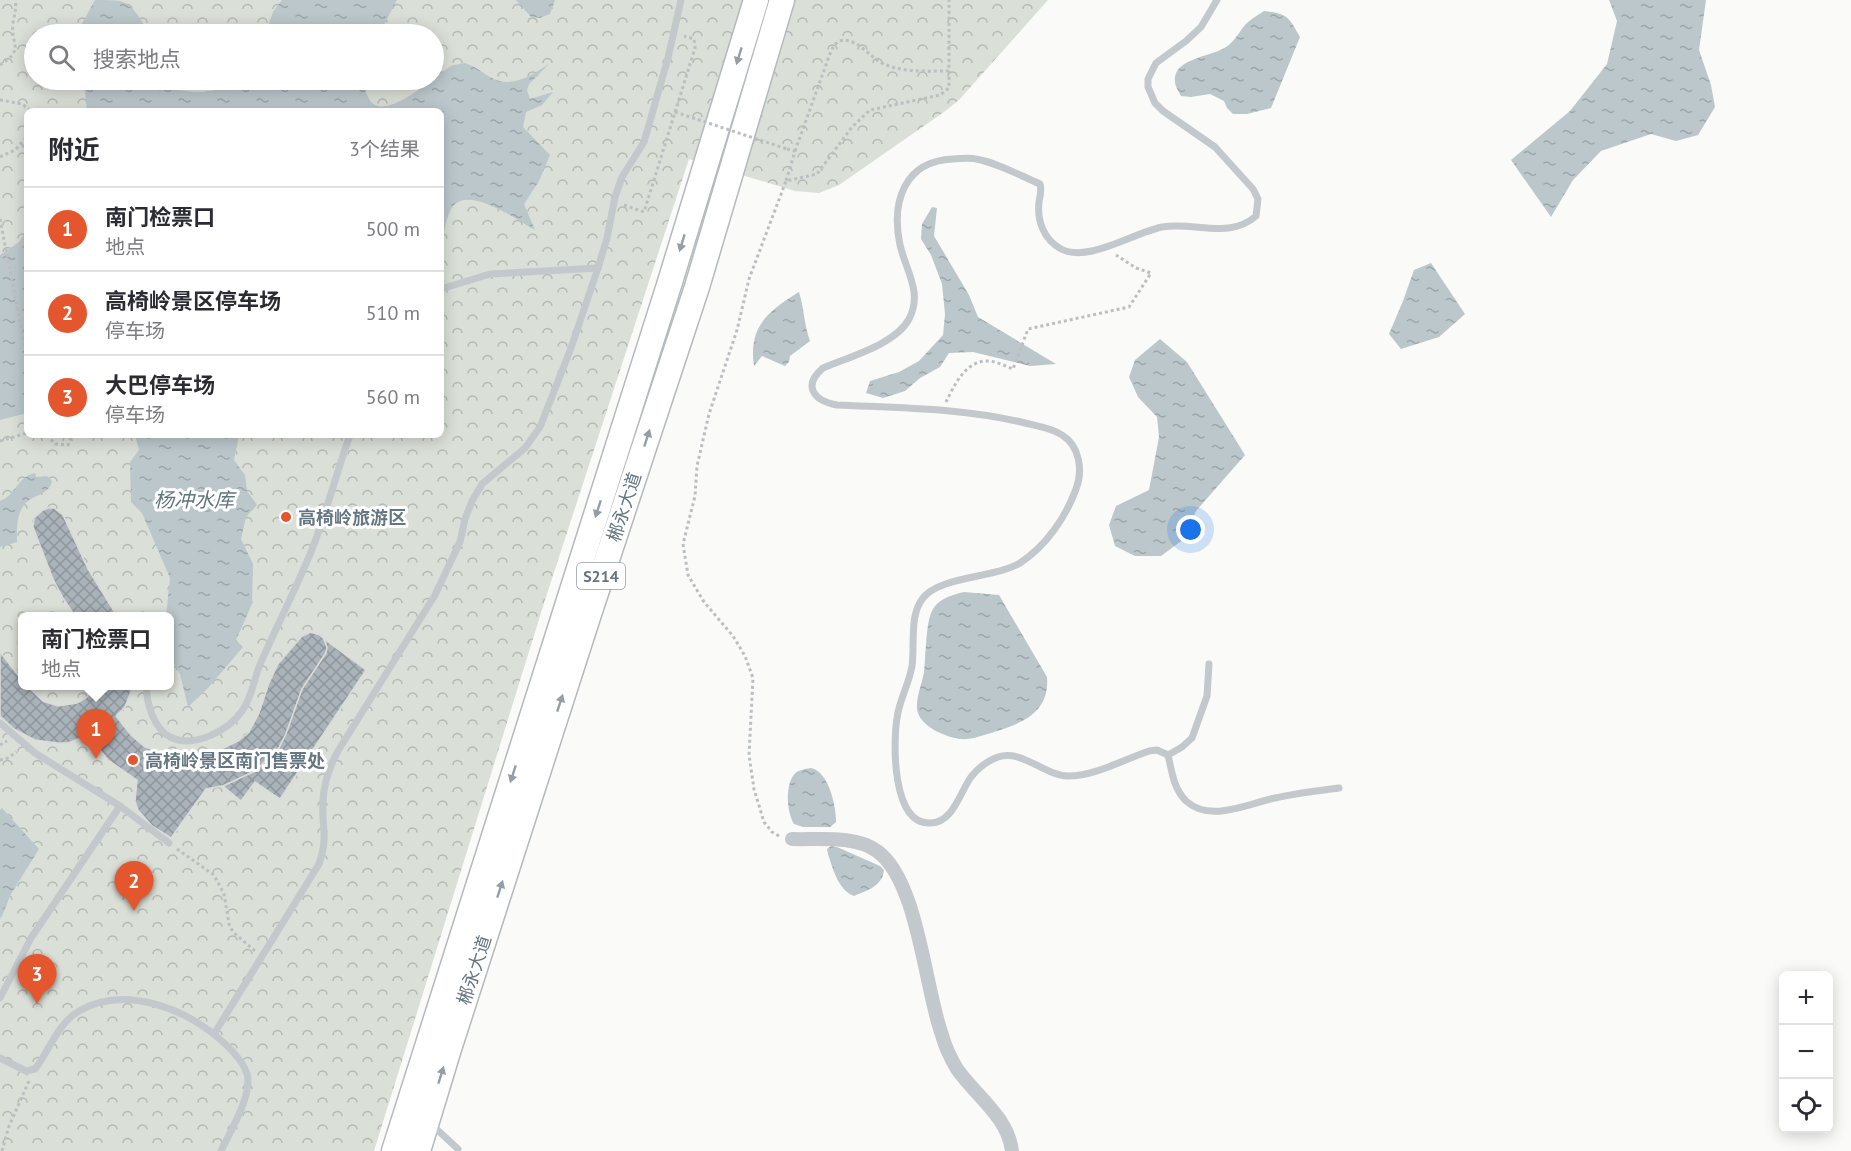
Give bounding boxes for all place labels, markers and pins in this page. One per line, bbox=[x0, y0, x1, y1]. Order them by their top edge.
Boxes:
place label: 高椅岭旅游区 bbox=[298, 506, 406, 529]
marker: 高椅岭旅游区 bbox=[279, 510, 293, 524]
pin: 1 bbox=[76, 710, 116, 759]
place label: 高椅岭景区南门售票处 bbox=[145, 749, 325, 772]
marker: 高椅岭景区南门售票处 bbox=[126, 753, 140, 767]
pin: 2 bbox=[114, 862, 154, 911]
pin: 3 bbox=[18, 954, 57, 1004]

